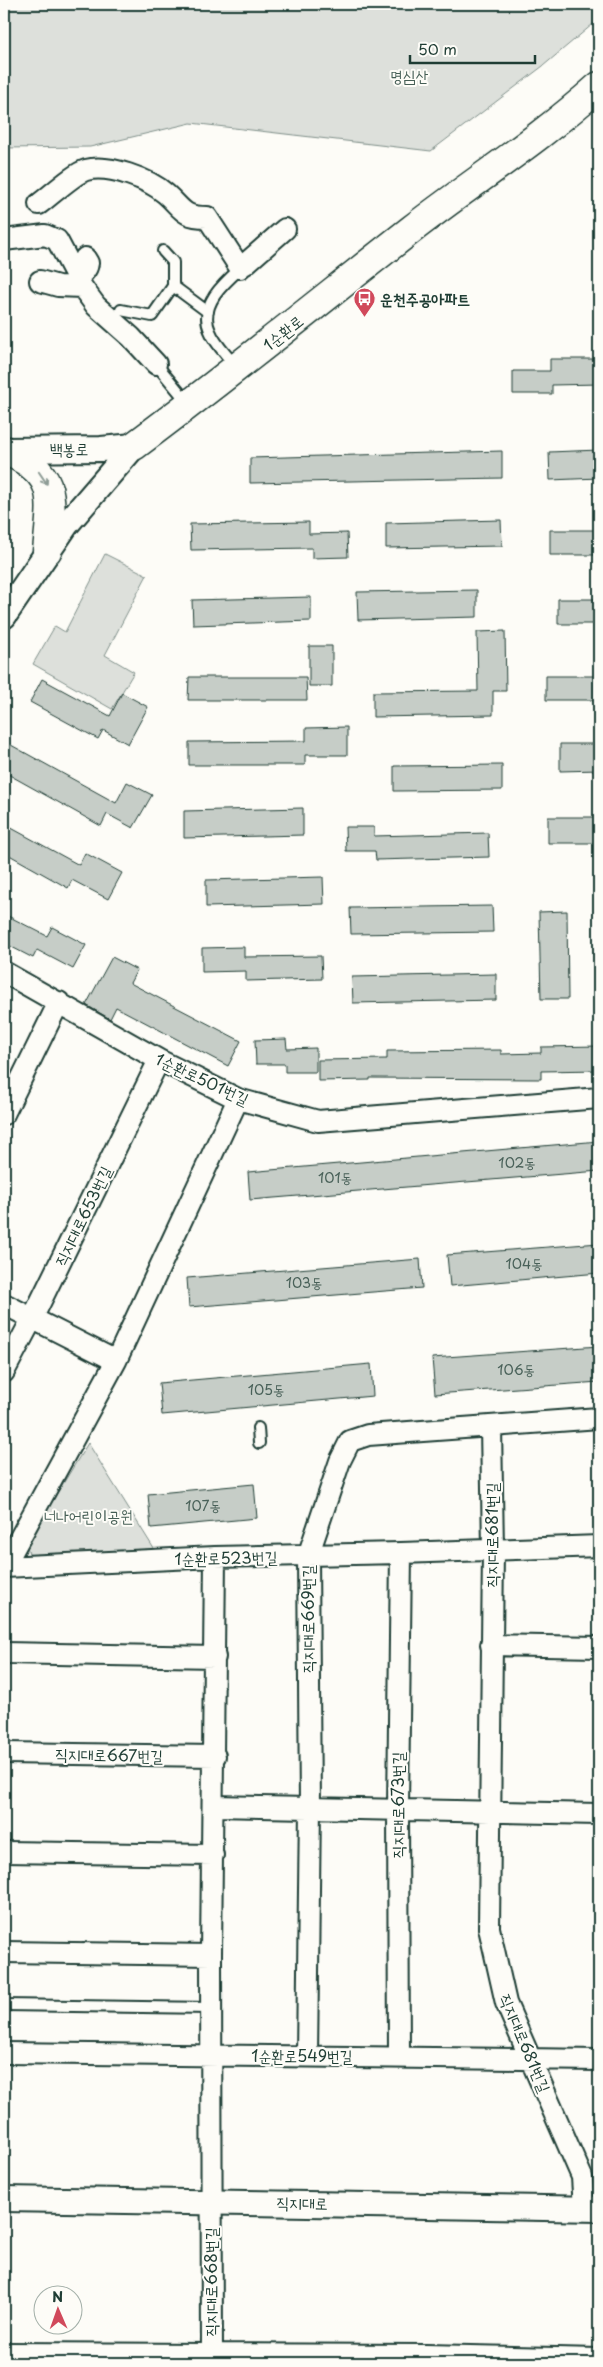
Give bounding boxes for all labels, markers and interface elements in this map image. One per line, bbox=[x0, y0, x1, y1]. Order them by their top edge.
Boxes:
scale bar bbox=[410, 32, 536, 64]
text: 50 m bbox=[418, 37, 457, 60]
park label: 명심산 bbox=[390, 63, 428, 87]
place label: 운천주공아파트 bbox=[380, 286, 470, 310]
bus stop icon: 운천주공아파트 bbox=[352, 287, 376, 318]
street label: 1순환로 bbox=[257, 308, 308, 356]
street label: 백봉로 bbox=[50, 436, 88, 460]
one-way arrow bbox=[38, 470, 48, 484]
street label: 1순환로501번길 bbox=[152, 1046, 253, 1110]
house number: 102동 bbox=[498, 1152, 536, 1173]
street label: 직지대로653번길 bbox=[47, 1161, 117, 1270]
house number: 101동 bbox=[318, 1167, 352, 1188]
house number: 104동 bbox=[505, 1253, 543, 1274]
house number: 103동 bbox=[286, 1272, 322, 1293]
house number: 106동 bbox=[497, 1359, 535, 1380]
house number: 105동 bbox=[248, 1379, 284, 1400]
street label: 직지대로681번길 bbox=[479, 1482, 503, 1588]
house number: 107동 bbox=[185, 1495, 221, 1516]
park label: 너나어린이공원 bbox=[43, 1503, 133, 1527]
street label: 1순환로523번길 bbox=[174, 1544, 278, 1570]
street label: 직지대로669번길 bbox=[295, 1565, 319, 1673]
street label: 직지대로667번길 bbox=[55, 1741, 163, 1767]
street label: 직지대로673번길 bbox=[385, 1751, 409, 1858]
street label: 직지대로681번길 bbox=[494, 1989, 558, 2096]
street label: 1순환로549번길 bbox=[251, 2043, 353, 2067]
street label: 직지대로 bbox=[276, 2190, 328, 2214]
street label: 직지대로668번길 bbox=[198, 2227, 222, 2337]
north arrow bbox=[32, 2284, 82, 2334]
text: N bbox=[52, 2286, 63, 2307]

